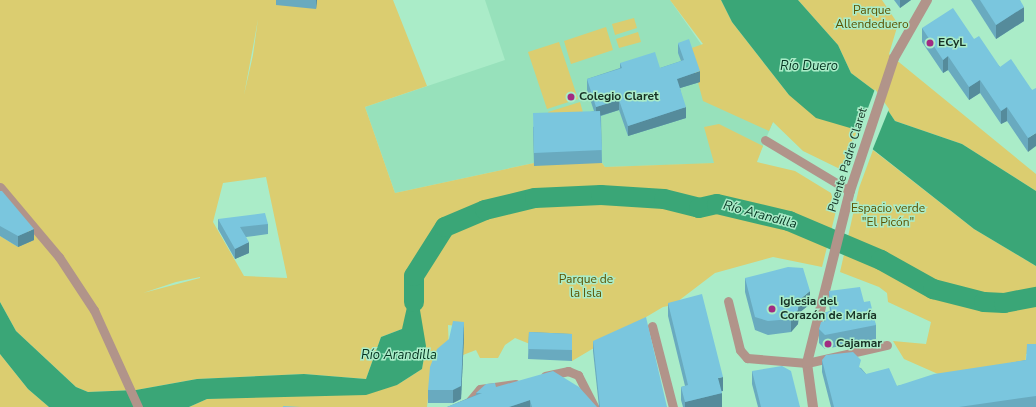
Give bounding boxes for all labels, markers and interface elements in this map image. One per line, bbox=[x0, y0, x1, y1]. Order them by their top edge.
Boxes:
park label: Parque Allendeduero bbox=[835, 4, 909, 32]
place label: ECyL bbox=[938, 36, 966, 50]
marker: ECyL bbox=[925, 38, 935, 48]
water label: Río Duero bbox=[780, 58, 838, 74]
place label: Colegio Claret bbox=[579, 90, 659, 104]
marker: Colegio Claret bbox=[566, 92, 576, 102]
street label: Puente Padre Claret bbox=[825, 106, 871, 214]
water label: Río Arandilla bbox=[721, 198, 799, 232]
park label: Espacio verde "El Picón" bbox=[851, 202, 925, 230]
park label: Parque de la Isla bbox=[559, 273, 613, 301]
place label: Iglesia del Corazón de María bbox=[780, 295, 877, 323]
marker: Iglesia del Corazón de María bbox=[767, 304, 777, 314]
place label: Cajamar bbox=[836, 337, 882, 351]
marker: Cajamar bbox=[823, 339, 833, 349]
water label: Río Arandilla bbox=[361, 347, 437, 363]

